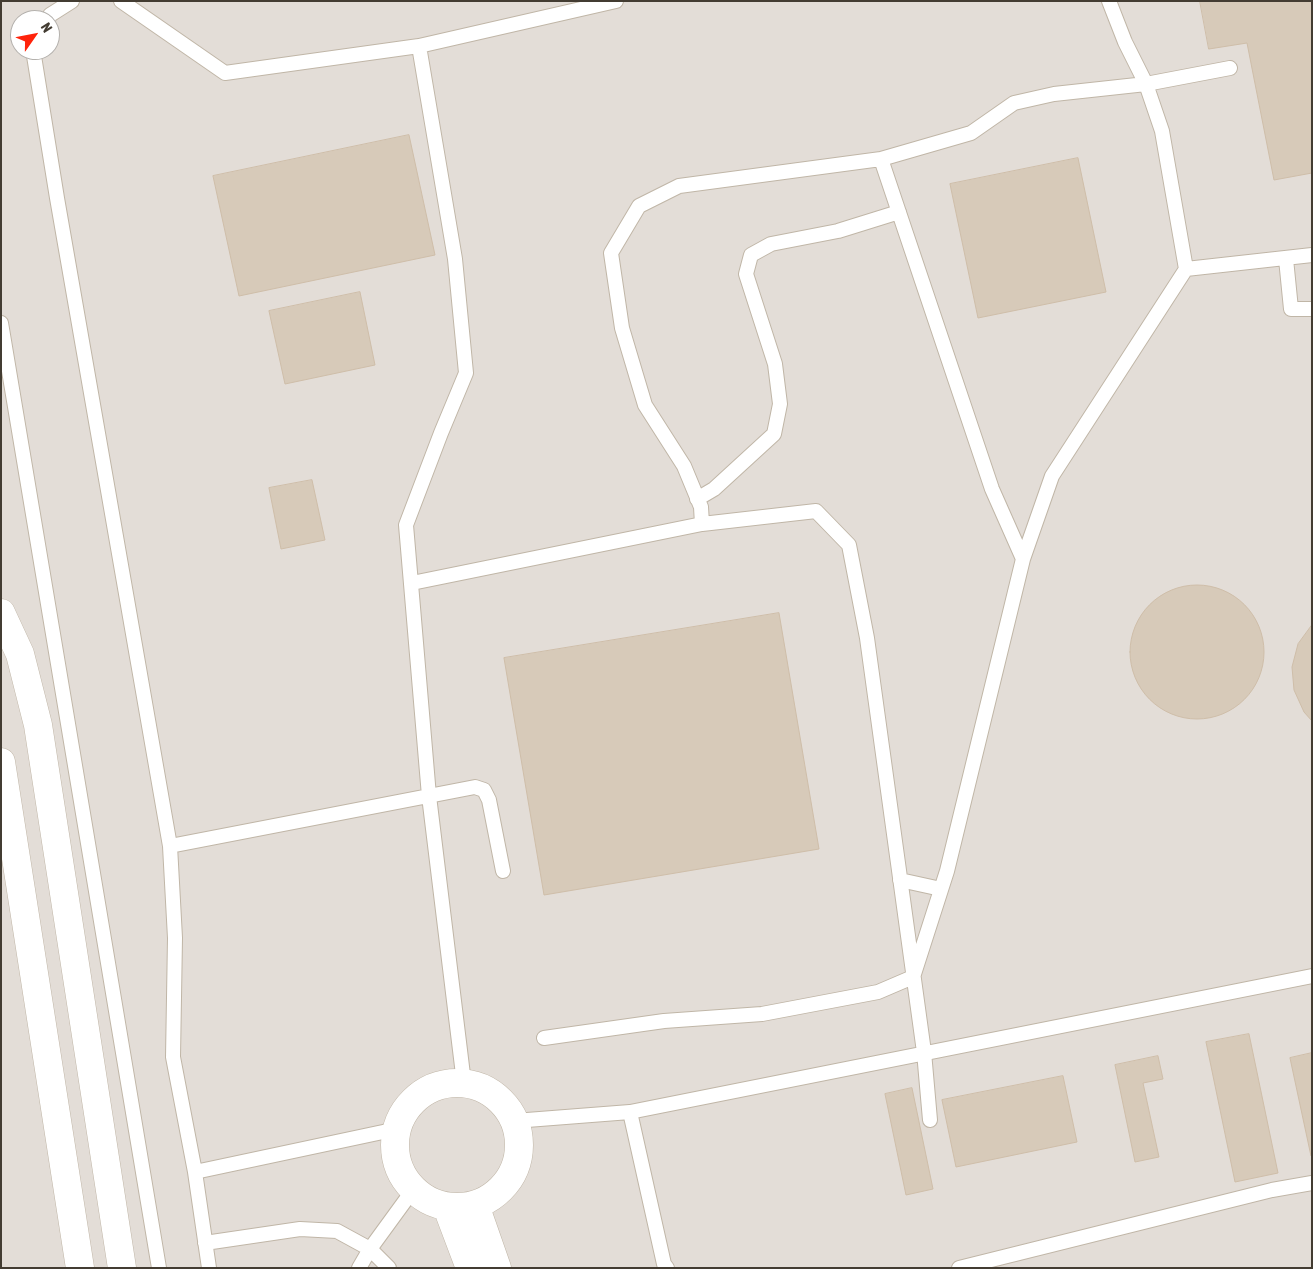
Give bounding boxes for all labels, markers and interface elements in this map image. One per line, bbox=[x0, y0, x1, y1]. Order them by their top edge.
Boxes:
north arrow bbox=[10, 10, 60, 60]
text: N bbox=[38, 20, 56, 35]

